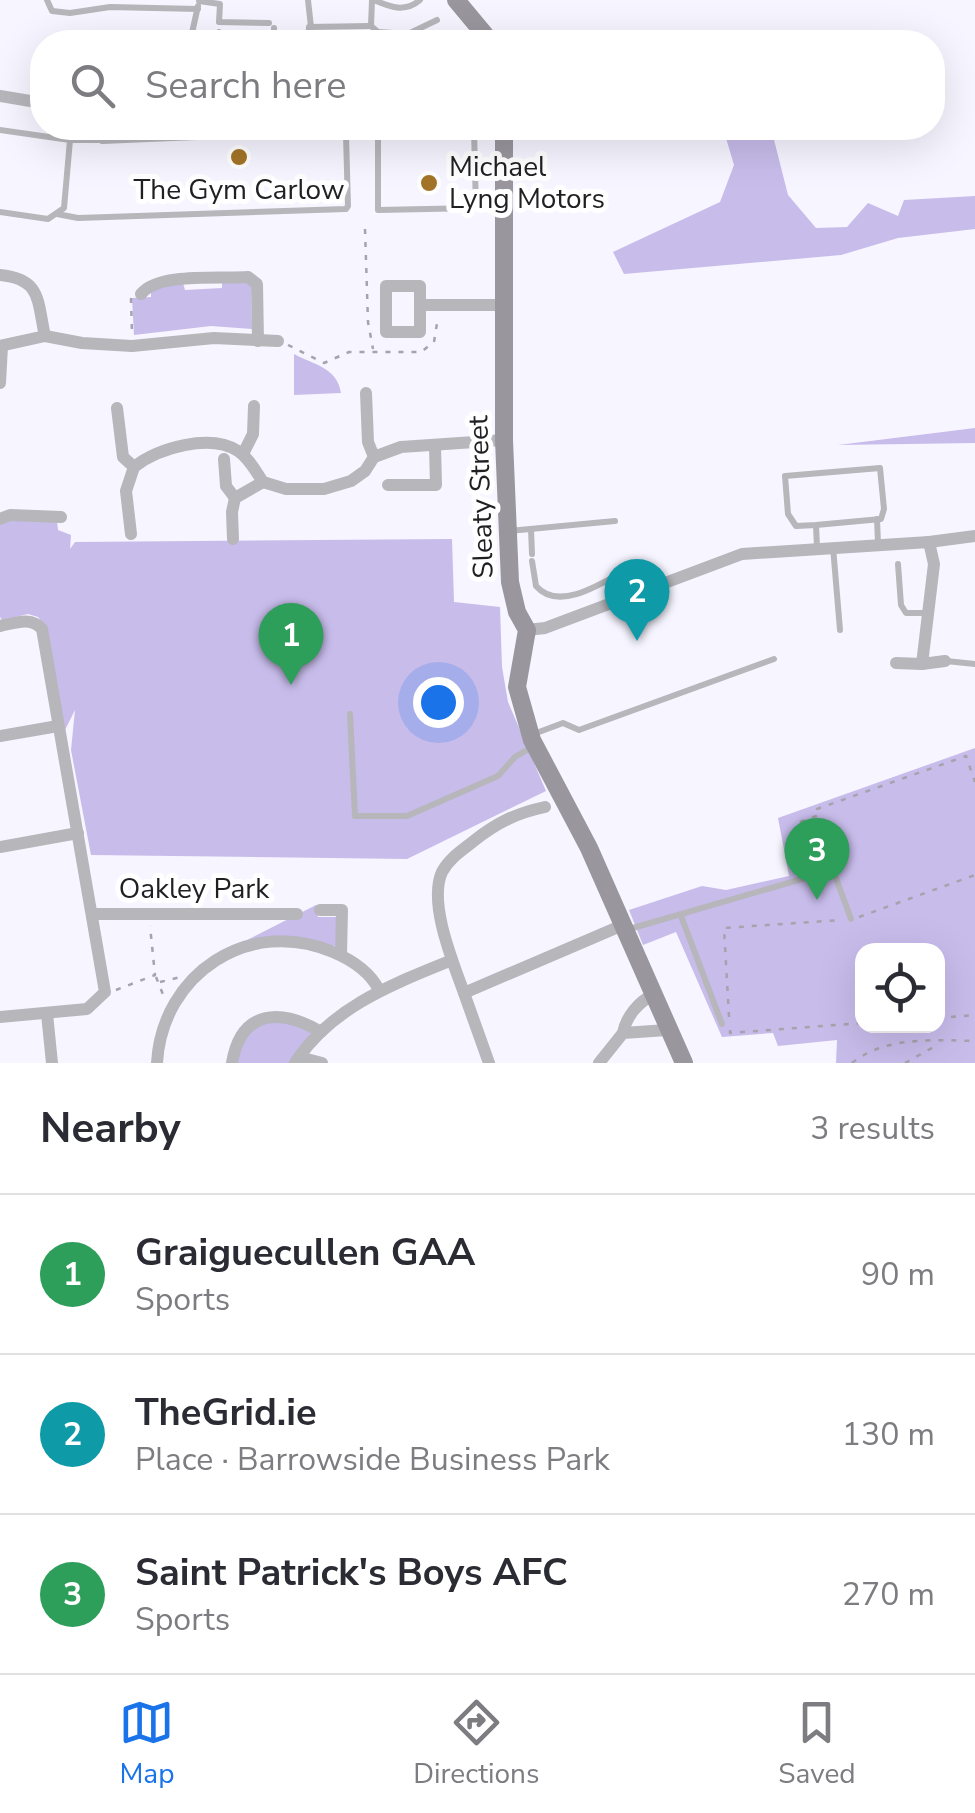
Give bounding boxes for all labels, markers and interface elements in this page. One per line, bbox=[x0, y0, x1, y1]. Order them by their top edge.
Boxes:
search box bbox=[30, 30, 945, 140]
icon: search bbox=[65, 58, 120, 113]
text: Search here bbox=[145, 60, 346, 111]
marker: The Gym Carlow bbox=[228, 146, 250, 168]
place label: Michael Lyng Motors bbox=[449, 148, 605, 218]
place label: The Gym Carlow bbox=[133, 171, 345, 209]
marker: Michael Lyng Motors bbox=[418, 172, 440, 194]
street label: Sleaty Street bbox=[459, 415, 503, 579]
pin: 2 bbox=[604, 558, 670, 641]
pin: 1 bbox=[258, 602, 324, 685]
your location bbox=[413, 677, 464, 728]
pin: 3 bbox=[784, 818, 850, 900]
street label: Oakley Park bbox=[119, 870, 270, 908]
map controls bbox=[855, 943, 945, 1033]
button: locate bbox=[855, 943, 945, 1033]
text: Nearby bbox=[40, 1100, 181, 1157]
text: 3 results bbox=[810, 1107, 935, 1150]
text: Graiguecullen GAA bbox=[135, 1227, 475, 1278]
text: 1 bbox=[63, 1253, 82, 1296]
text: 90 m bbox=[861, 1253, 935, 1296]
text: Sports bbox=[135, 1278, 230, 1321]
text: TheGrid.ie bbox=[135, 1387, 317, 1438]
text: 2 bbox=[63, 1413, 82, 1456]
text: 130 m bbox=[842, 1413, 935, 1456]
text: Place · Barrowside Business Park bbox=[135, 1438, 610, 1481]
text: Saint Patrick's Boys AFC bbox=[135, 1547, 568, 1598]
text: 3 bbox=[63, 1573, 82, 1616]
text: 270 m bbox=[842, 1573, 935, 1616]
text: Sports bbox=[135, 1598, 230, 1641]
tab: Map bbox=[119, 1695, 174, 1793]
tab: Directions bbox=[413, 1695, 539, 1793]
tab: Saved bbox=[778, 1695, 856, 1793]

